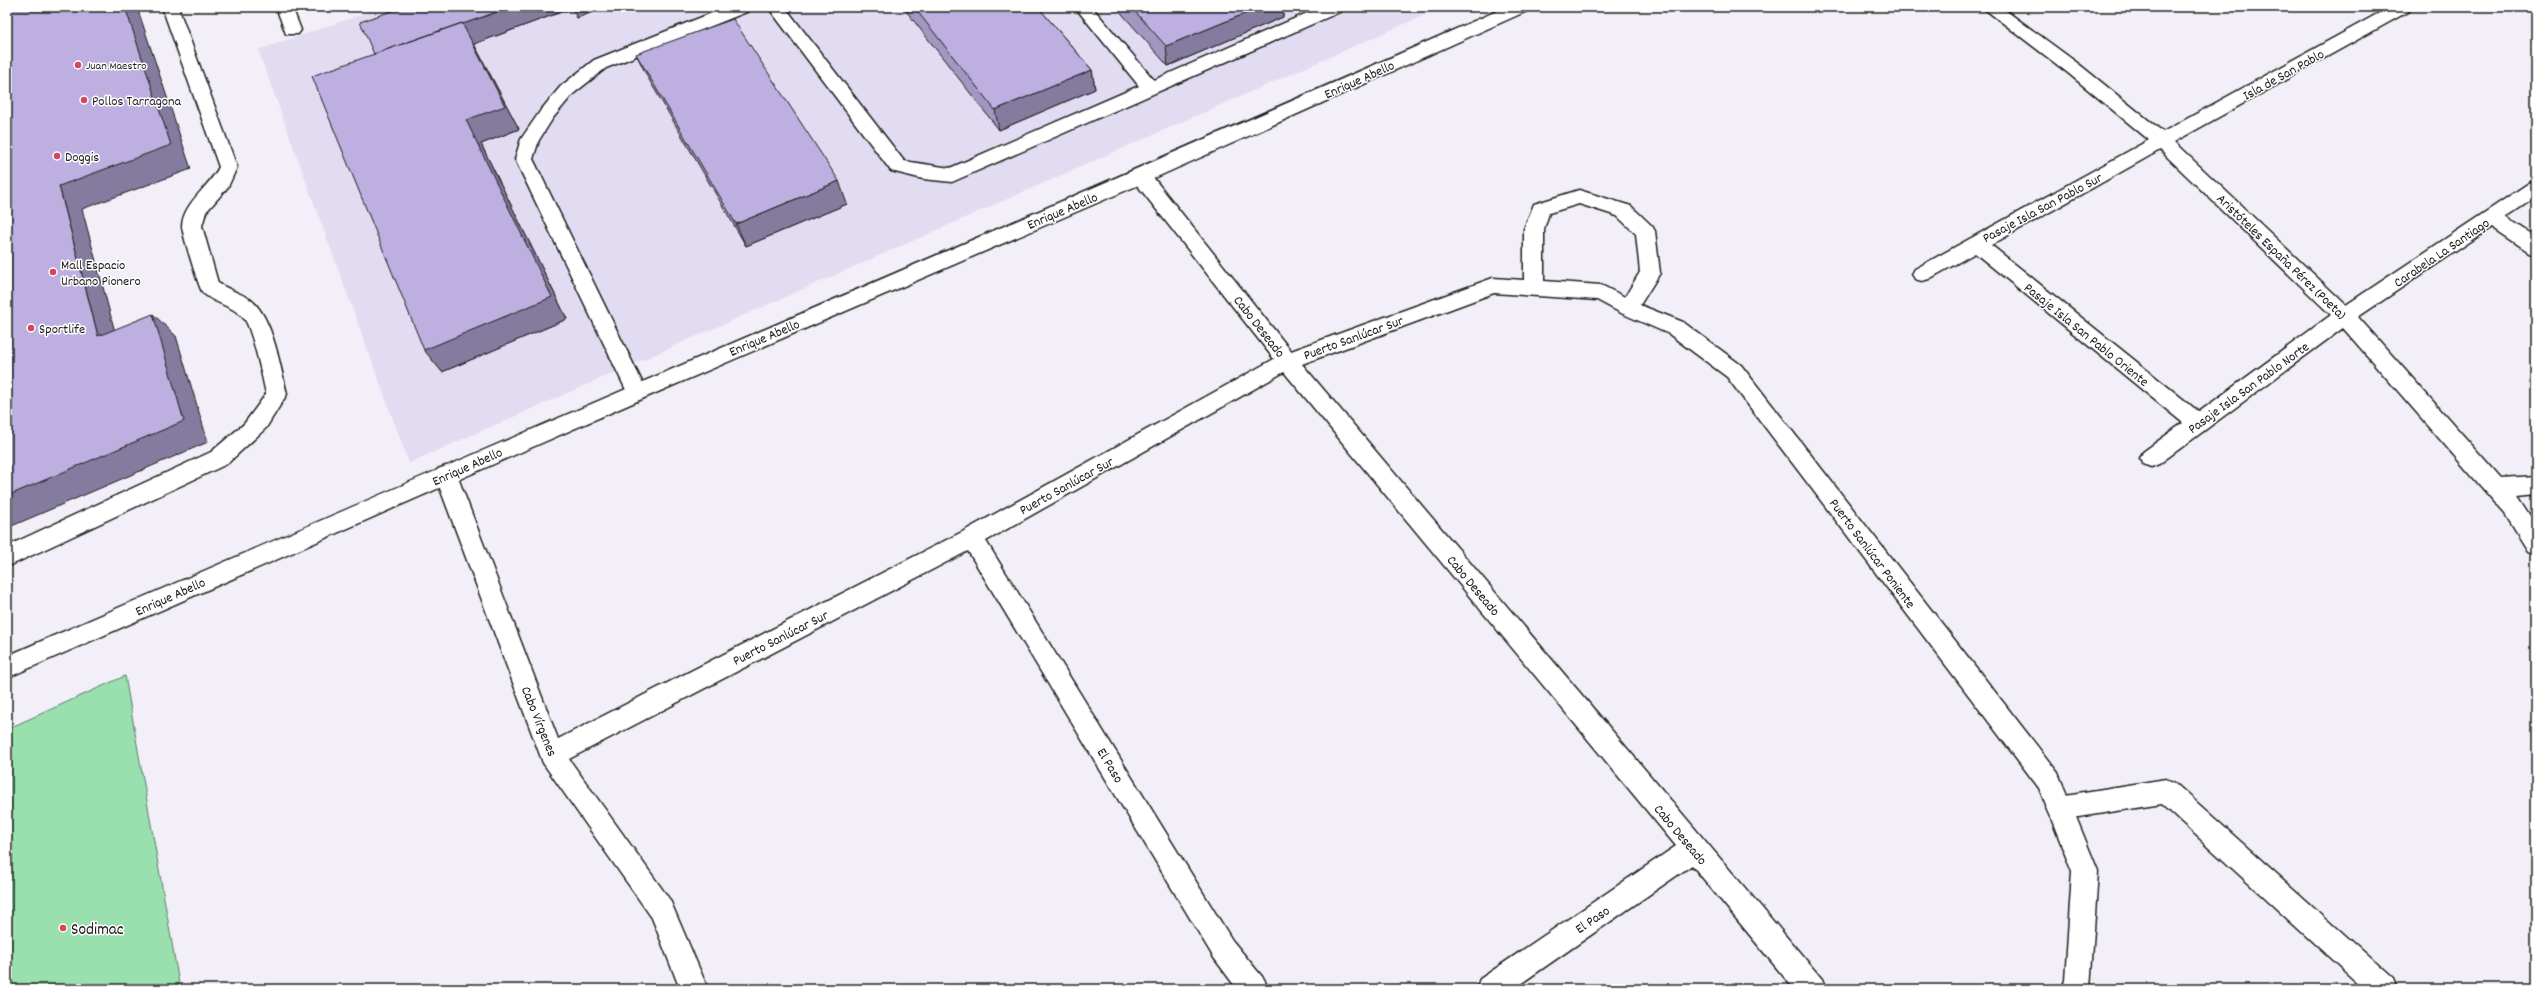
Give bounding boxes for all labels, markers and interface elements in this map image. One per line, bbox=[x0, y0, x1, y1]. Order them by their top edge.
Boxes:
street label: Isla de San Pablo bbox=[2240, 45, 2328, 106]
street label: Enrique Abello bbox=[1321, 56, 1398, 105]
place label: Juan Maestro bbox=[86, 58, 147, 75]
marker: Juan Maestro bbox=[73, 60, 83, 70]
place label: Pollos Tarragona bbox=[92, 92, 182, 112]
marker: Pollos Tarragona bbox=[79, 95, 89, 105]
place label: Doggis bbox=[65, 148, 99, 168]
marker: Doggis bbox=[52, 151, 62, 161]
street label: Pasaje Isla San Pablo Sur bbox=[1979, 168, 2107, 249]
street label: Enrique Abello bbox=[1024, 188, 1101, 236]
street label: Aristóteles España Pérez (Poeta) bbox=[2211, 190, 2350, 325]
street label: Carabela La Santiago bbox=[2390, 214, 2494, 293]
place label: Mall Espacio Urbano Pionero bbox=[61, 256, 141, 292]
marker: Mall Espacio Urbano Pionero bbox=[48, 267, 58, 277]
street label: Pasaje Isla San Pablo Oriente bbox=[2019, 279, 2153, 392]
street label: Cabo Deseado bbox=[1228, 292, 1289, 362]
street label: Puerto Sanlúcar Sur bbox=[1301, 311, 1407, 366]
street label: Enrique Abello bbox=[726, 315, 803, 363]
place label: Sportlife bbox=[39, 320, 85, 340]
marker: Sportlife bbox=[26, 323, 36, 333]
street label: Pasaje Isla San Pablo Norte bbox=[2184, 338, 2314, 439]
street label: Enrique Abello bbox=[429, 443, 506, 492]
street label: Puerto Sanlúcar Sur bbox=[1016, 452, 1118, 521]
street label: Puerto Sanlúcar Poniente bbox=[1823, 495, 1919, 613]
street label: Cabo Deseado bbox=[1441, 552, 1504, 621]
street label: Enrique Abello bbox=[132, 573, 209, 622]
street label: Puerto Sanlúcar Sur bbox=[730, 606, 833, 672]
street label: Cabo Vírgenes bbox=[515, 684, 561, 760]
street label: El Paso bbox=[1091, 745, 1128, 787]
street label: Cabo Deseado bbox=[1648, 801, 1711, 870]
street label: El Paso bbox=[1572, 902, 1614, 940]
place label: Sodimac bbox=[71, 919, 124, 943]
marker: Sodimac bbox=[58, 923, 68, 933]

